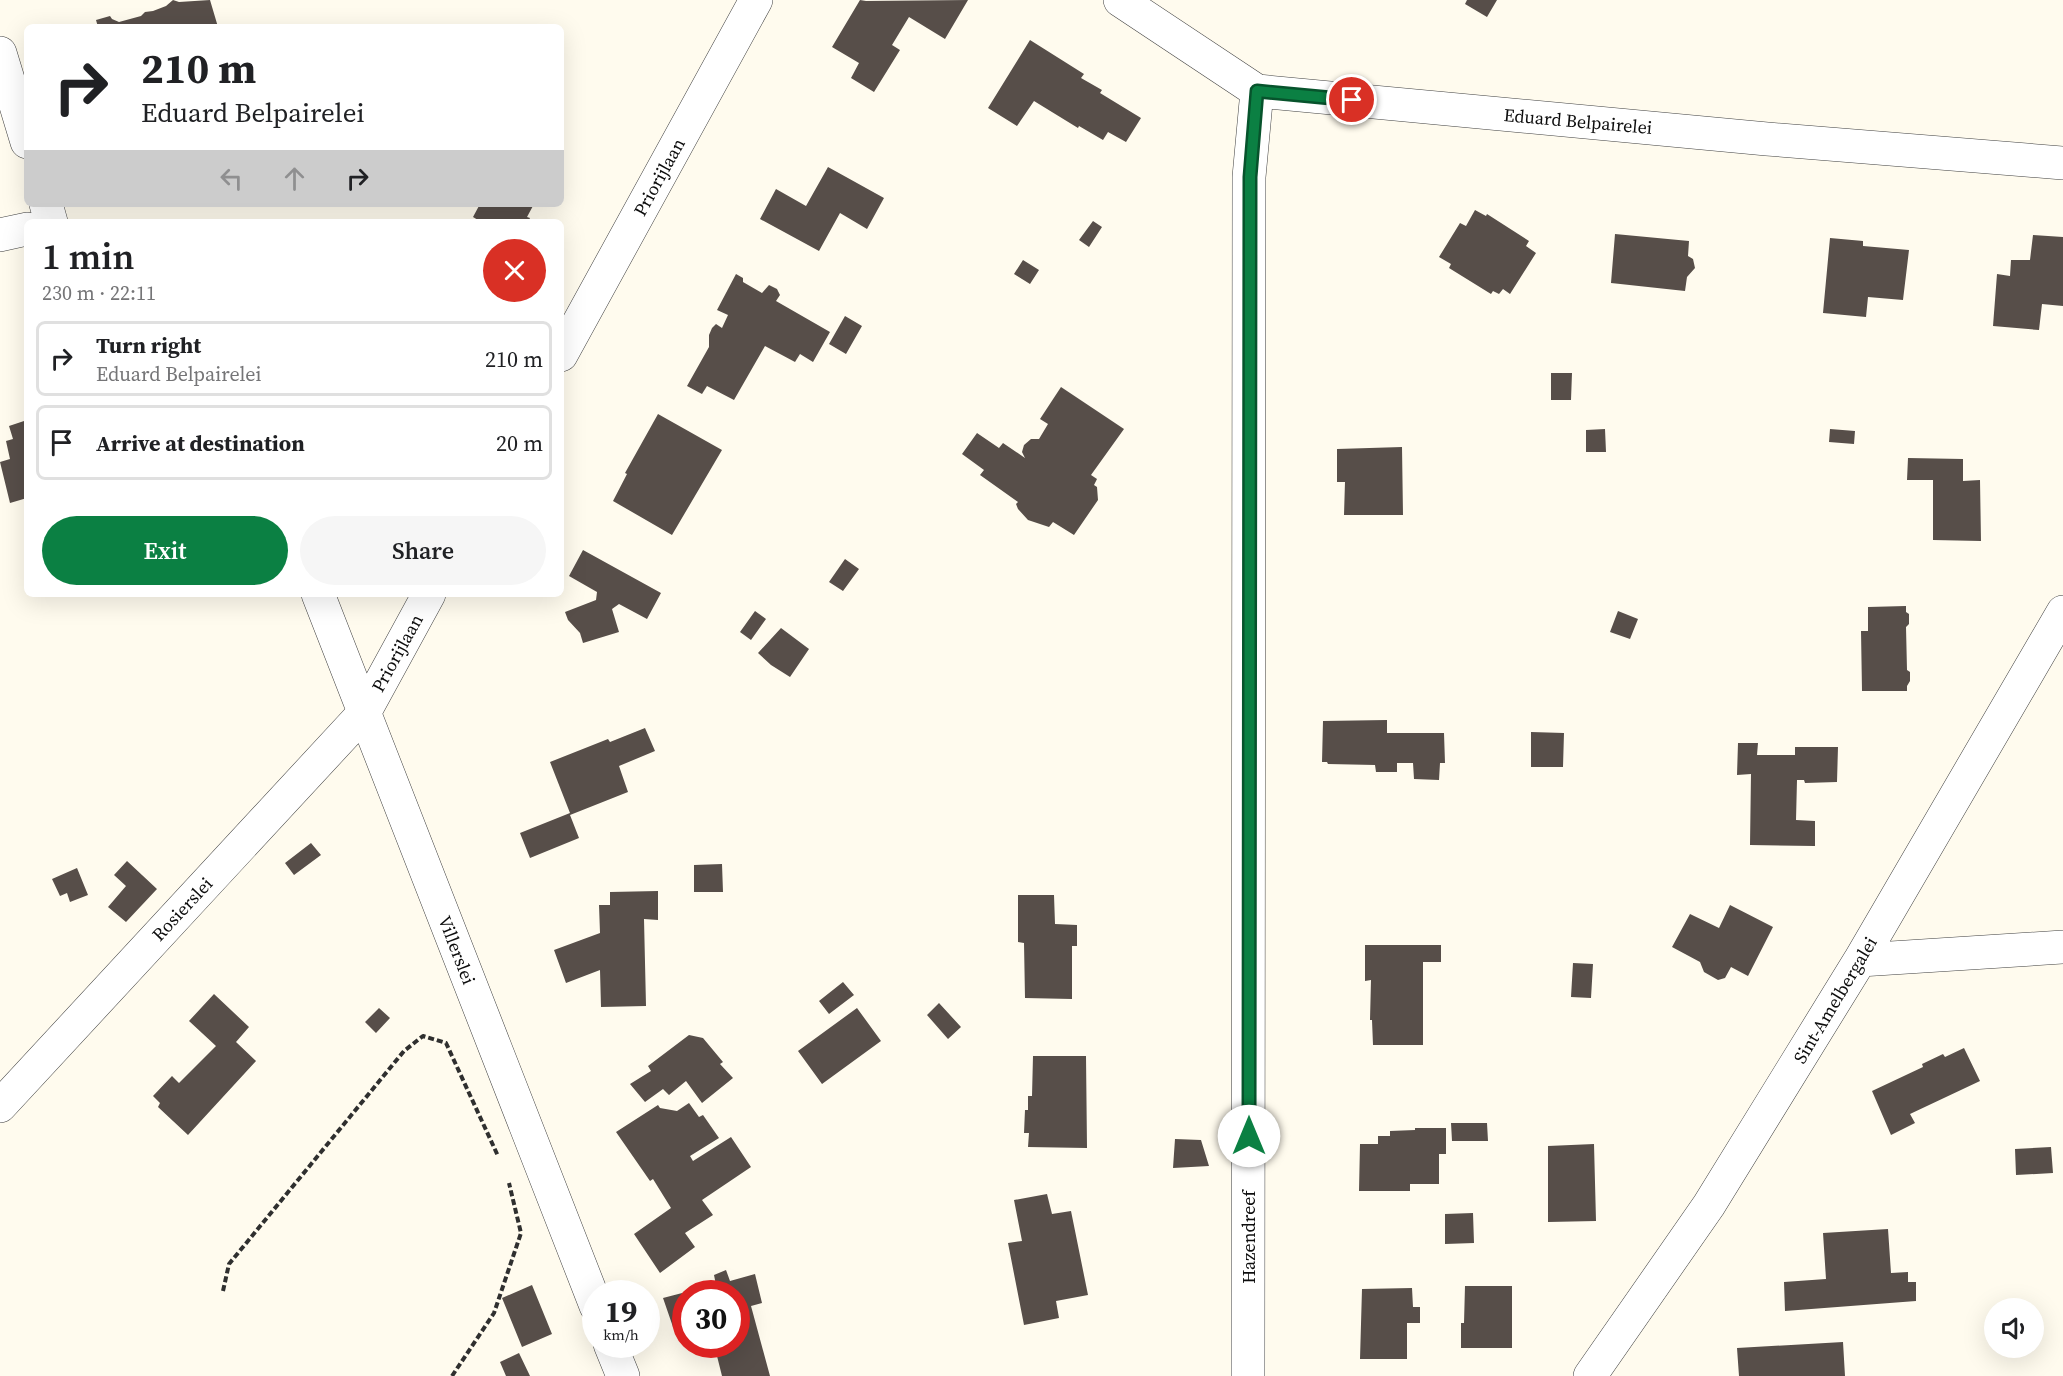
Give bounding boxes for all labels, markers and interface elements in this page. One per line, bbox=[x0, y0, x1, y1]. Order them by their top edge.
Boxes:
text: 210 m bbox=[141, 39, 256, 97]
icon: right bbox=[42, 48, 120, 126]
pin bbox=[1326, 74, 1377, 125]
icon: arrive bbox=[1335, 83, 1368, 116]
text: Eduard Belpairelei bbox=[141, 94, 364, 131]
street label: Eduard Belpairelei bbox=[1503, 102, 1653, 140]
street label: Priorijlaan bbox=[627, 133, 691, 220]
icon: left bbox=[215, 162, 248, 195]
icon: ahead bbox=[278, 162, 311, 195]
icon: right bbox=[341, 162, 374, 195]
text: 1 min bbox=[42, 232, 134, 281]
button: close bbox=[483, 239, 546, 302]
text: 230 m · 22:11 bbox=[42, 279, 156, 307]
text: Turn right bbox=[96, 330, 201, 360]
icon: right bbox=[45, 342, 78, 375]
text: 210 m bbox=[485, 344, 543, 374]
text: Eduard Belpairelei bbox=[96, 360, 262, 388]
icon: arrive bbox=[45, 426, 78, 459]
text: Arrive at destination bbox=[96, 428, 305, 458]
text: 20 m bbox=[496, 428, 543, 458]
button: Exit bbox=[42, 516, 288, 585]
button: Share bbox=[300, 516, 546, 585]
street label: Priorijlaan bbox=[365, 609, 429, 696]
street label: Rosierslei bbox=[146, 872, 218, 946]
street label: Villerslei bbox=[432, 912, 482, 988]
street label: Sint-Amelbergalei bbox=[1787, 932, 1883, 1068]
position arrow bbox=[1217, 1104, 1281, 1168]
street label: Hazendreef bbox=[1236, 1189, 1261, 1284]
speed limit sign: 30 bbox=[672, 1280, 750, 1358]
text: 19 bbox=[605, 1291, 637, 1332]
map controls bbox=[1984, 1298, 2044, 1358]
button: sound bbox=[1984, 1298, 2044, 1358]
text: km/h bbox=[603, 1324, 639, 1345]

